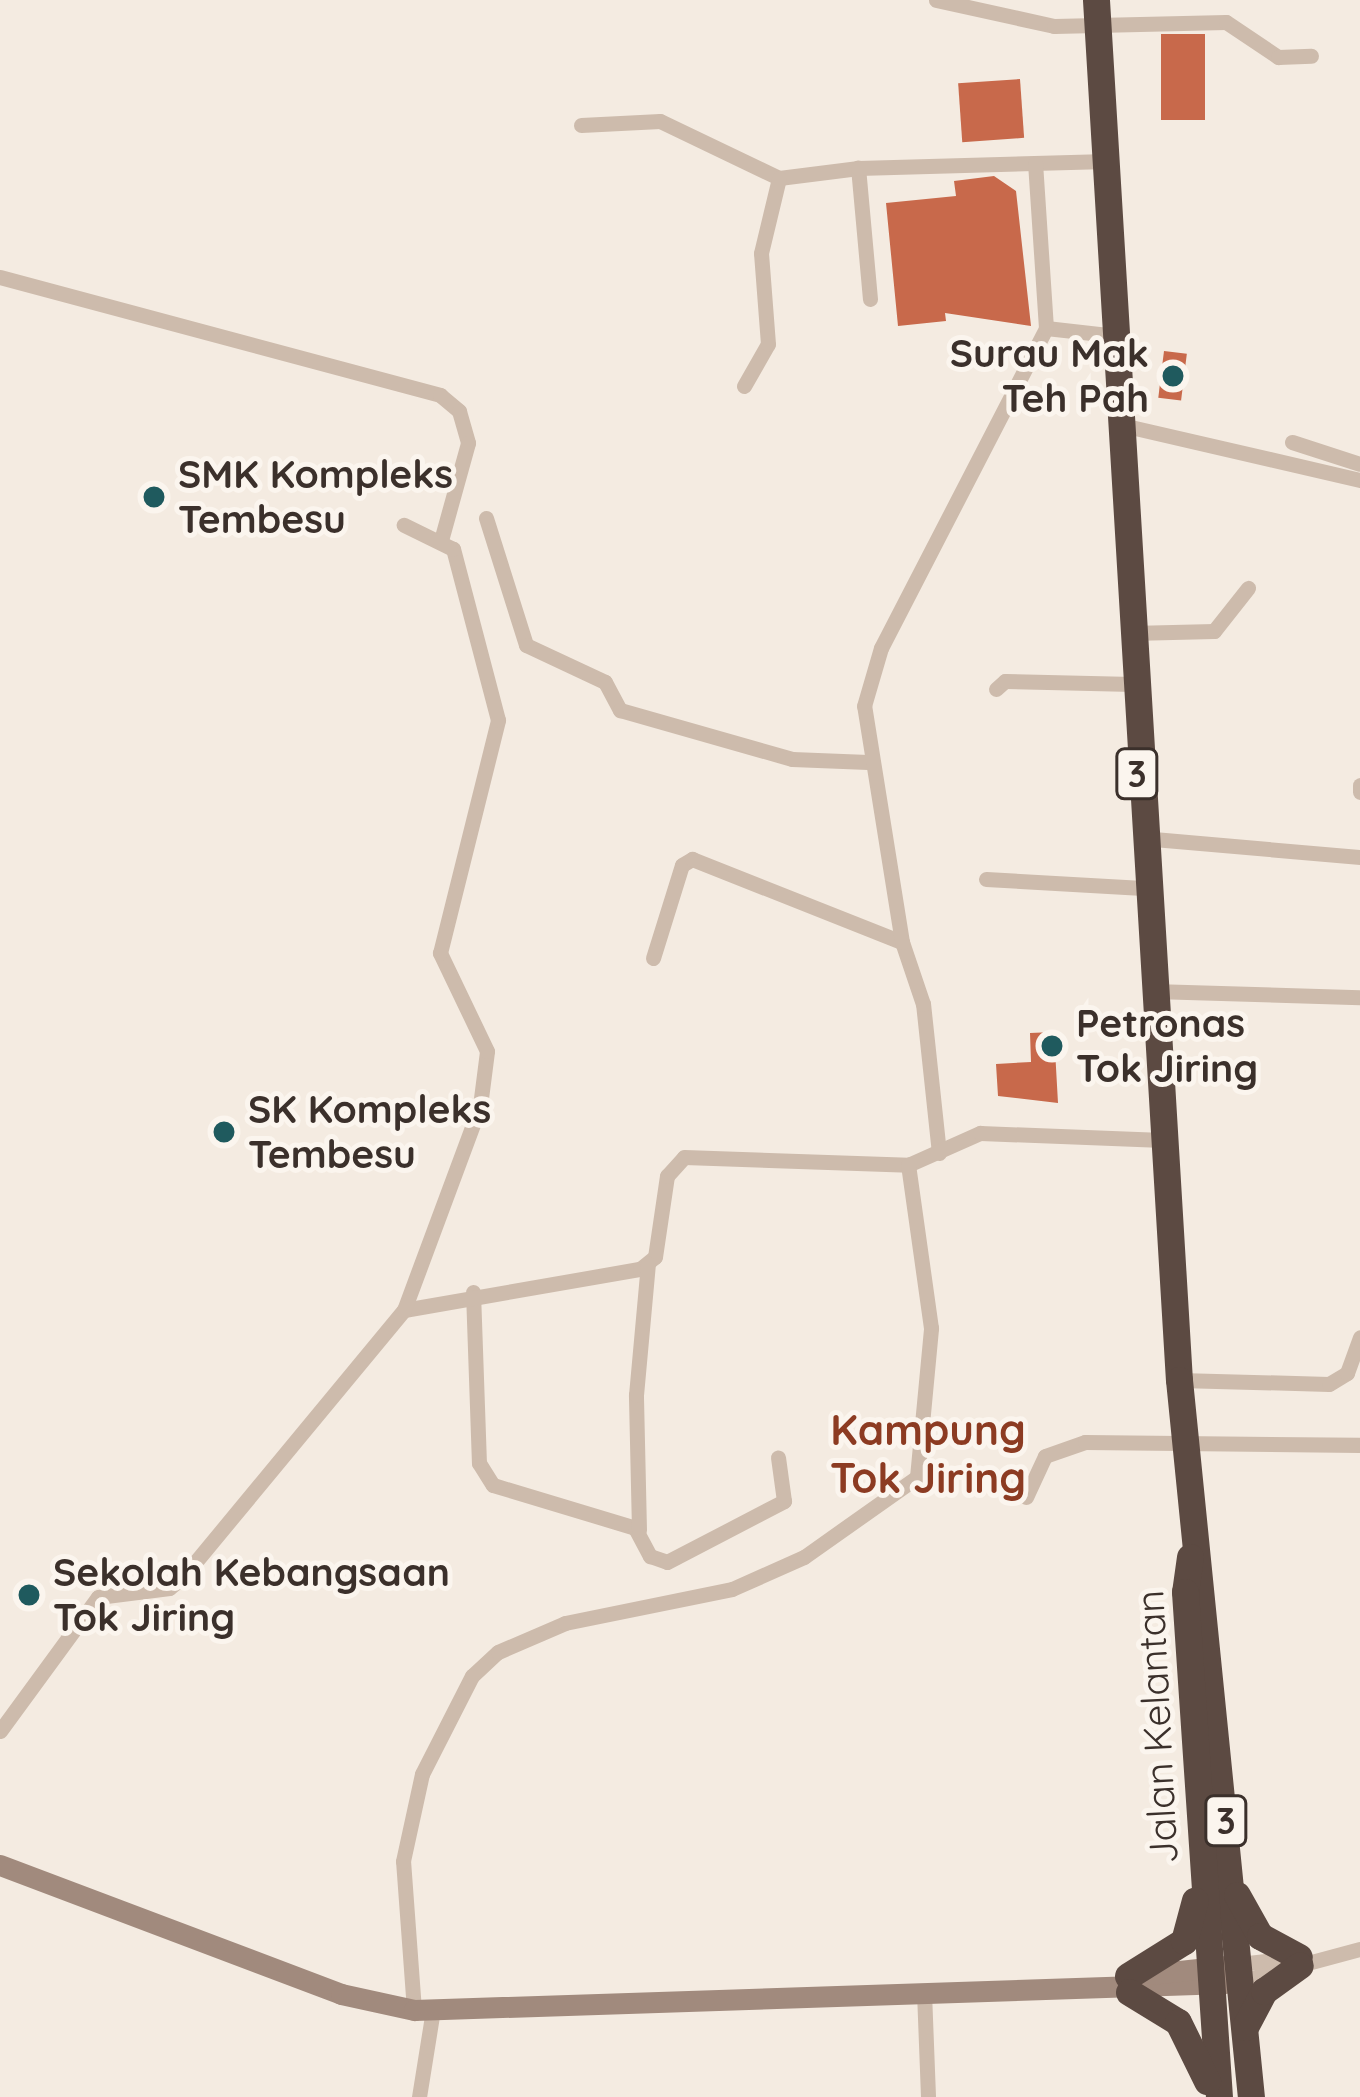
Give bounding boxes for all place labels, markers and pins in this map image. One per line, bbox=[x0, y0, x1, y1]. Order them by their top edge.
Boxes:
place label: Surau Mak Teh Pah bbox=[950, 331, 1149, 422]
marker: Surau Mak Teh Pah bbox=[1160, 363, 1186, 389]
place label: SMK Kompleks Tembesu bbox=[178, 452, 453, 543]
marker: SMK Kompleks Tembesu bbox=[141, 484, 167, 510]
place label: Petronas Tok Jiring bbox=[1076, 1001, 1258, 1092]
marker: Petronas Tok Jiring bbox=[1039, 1033, 1065, 1059]
place label: SK Kompleks Tembesu bbox=[248, 1087, 491, 1178]
marker: SK Kompleks Tembesu bbox=[211, 1119, 237, 1145]
place label: Sekolah Kebangsaan Tok Jiring bbox=[53, 1550, 450, 1641]
marker: Sekolah Kebangsaan Tok Jiring bbox=[16, 1582, 42, 1608]

